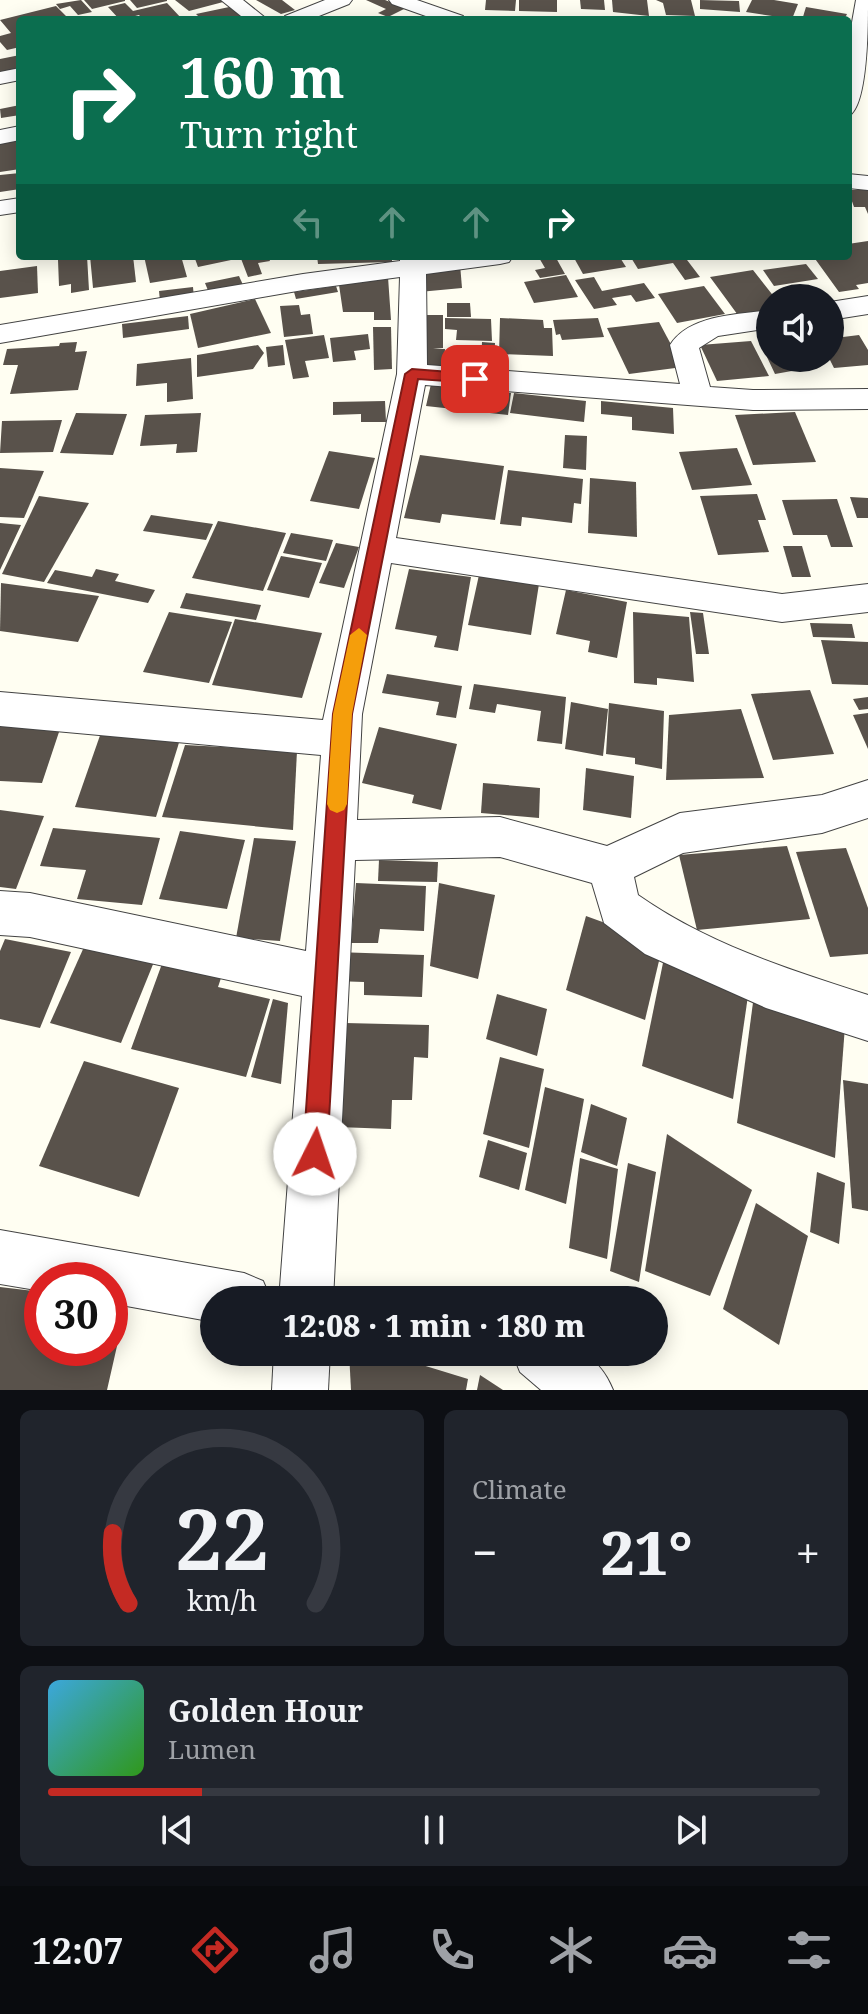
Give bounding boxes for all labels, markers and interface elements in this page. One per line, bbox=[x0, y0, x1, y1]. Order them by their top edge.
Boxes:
text: 160 m bbox=[180, 38, 345, 114]
icon: right bbox=[48, 48, 152, 152]
text: Turn right bbox=[180, 110, 358, 159]
icon: left bbox=[286, 200, 330, 244]
icon: ahead bbox=[370, 200, 414, 244]
icon: ahead bbox=[454, 200, 498, 244]
icon: right bbox=[538, 200, 582, 244]
map controls bbox=[756, 284, 844, 372]
button: sound bbox=[756, 284, 844, 372]
pin bbox=[441, 345, 509, 413]
icon: arrive bbox=[453, 357, 497, 401]
position arrow bbox=[273, 1112, 357, 1196]
speed limit sign: 30 bbox=[24, 1262, 128, 1366]
text: 12:08 · 1 min · 180 m bbox=[283, 1305, 585, 1346]
text: Climate bbox=[472, 1471, 567, 1507]
text: 22 bbox=[175, 1481, 269, 1594]
text: 21° bbox=[600, 1511, 692, 1593]
text: − bbox=[472, 1522, 497, 1582]
text: + bbox=[795, 1522, 820, 1582]
text: km/h bbox=[187, 1580, 257, 1619]
text: Golden Hour bbox=[168, 1690, 363, 1731]
text: Lumen bbox=[168, 1731, 256, 1767]
icon: previous bbox=[155, 1808, 199, 1852]
icon: pause bbox=[412, 1808, 456, 1852]
icon: next bbox=[669, 1808, 713, 1852]
icon: directions bbox=[187, 1922, 243, 1978]
icon: music bbox=[305, 1922, 361, 1978]
icon: phone bbox=[424, 1922, 480, 1978]
icon: climate bbox=[543, 1922, 599, 1978]
icon: car bbox=[662, 1922, 718, 1978]
icon: filters bbox=[781, 1922, 837, 1978]
text: 12:07 bbox=[31, 1926, 124, 1975]

